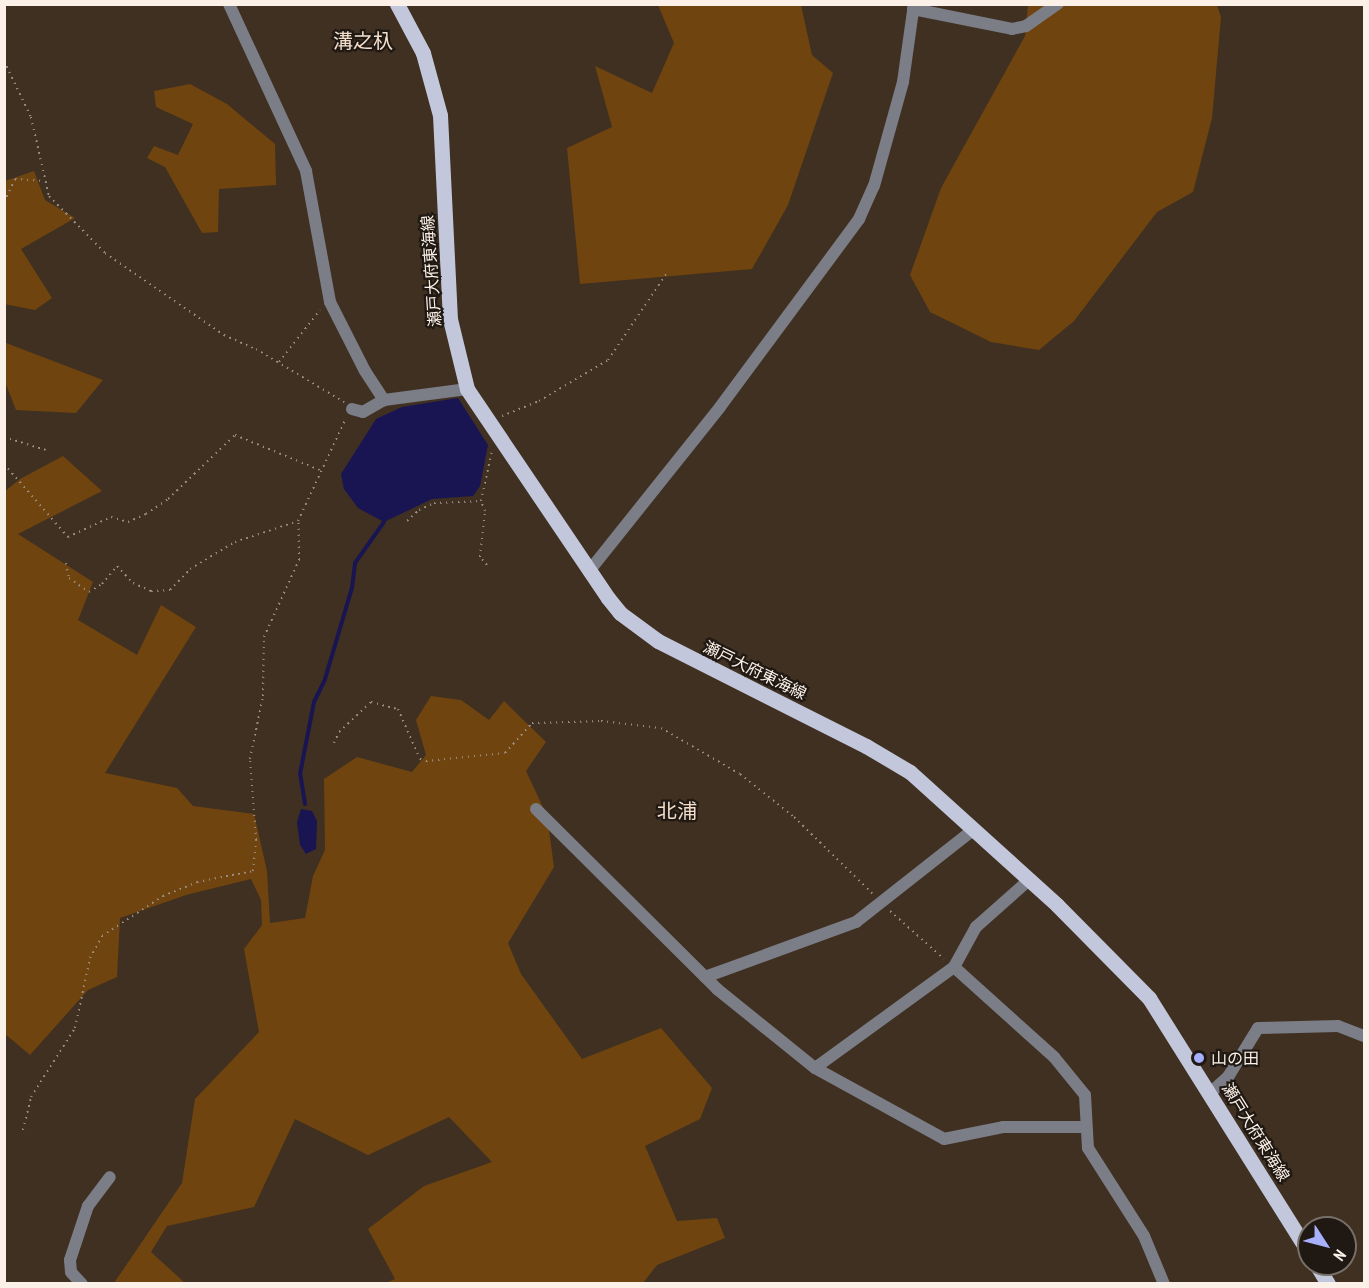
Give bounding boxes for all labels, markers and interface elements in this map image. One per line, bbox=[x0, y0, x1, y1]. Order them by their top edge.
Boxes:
district label: 溝之杁 bbox=[333, 29, 393, 53]
street label: 瀬戸大府東海線 bbox=[418, 214, 444, 328]
street label: 瀬戸大府東海線 bbox=[700, 637, 810, 703]
district label: 北浦 bbox=[657, 799, 697, 823]
place label: 山の田 bbox=[1211, 1048, 1259, 1068]
marker: 山の田 bbox=[1192, 1051, 1206, 1065]
street label: 瀬戸大府東海線 bbox=[1218, 1079, 1294, 1185]
north arrow bbox=[1297, 1216, 1357, 1276]
text: N bbox=[1329, 1246, 1351, 1265]

